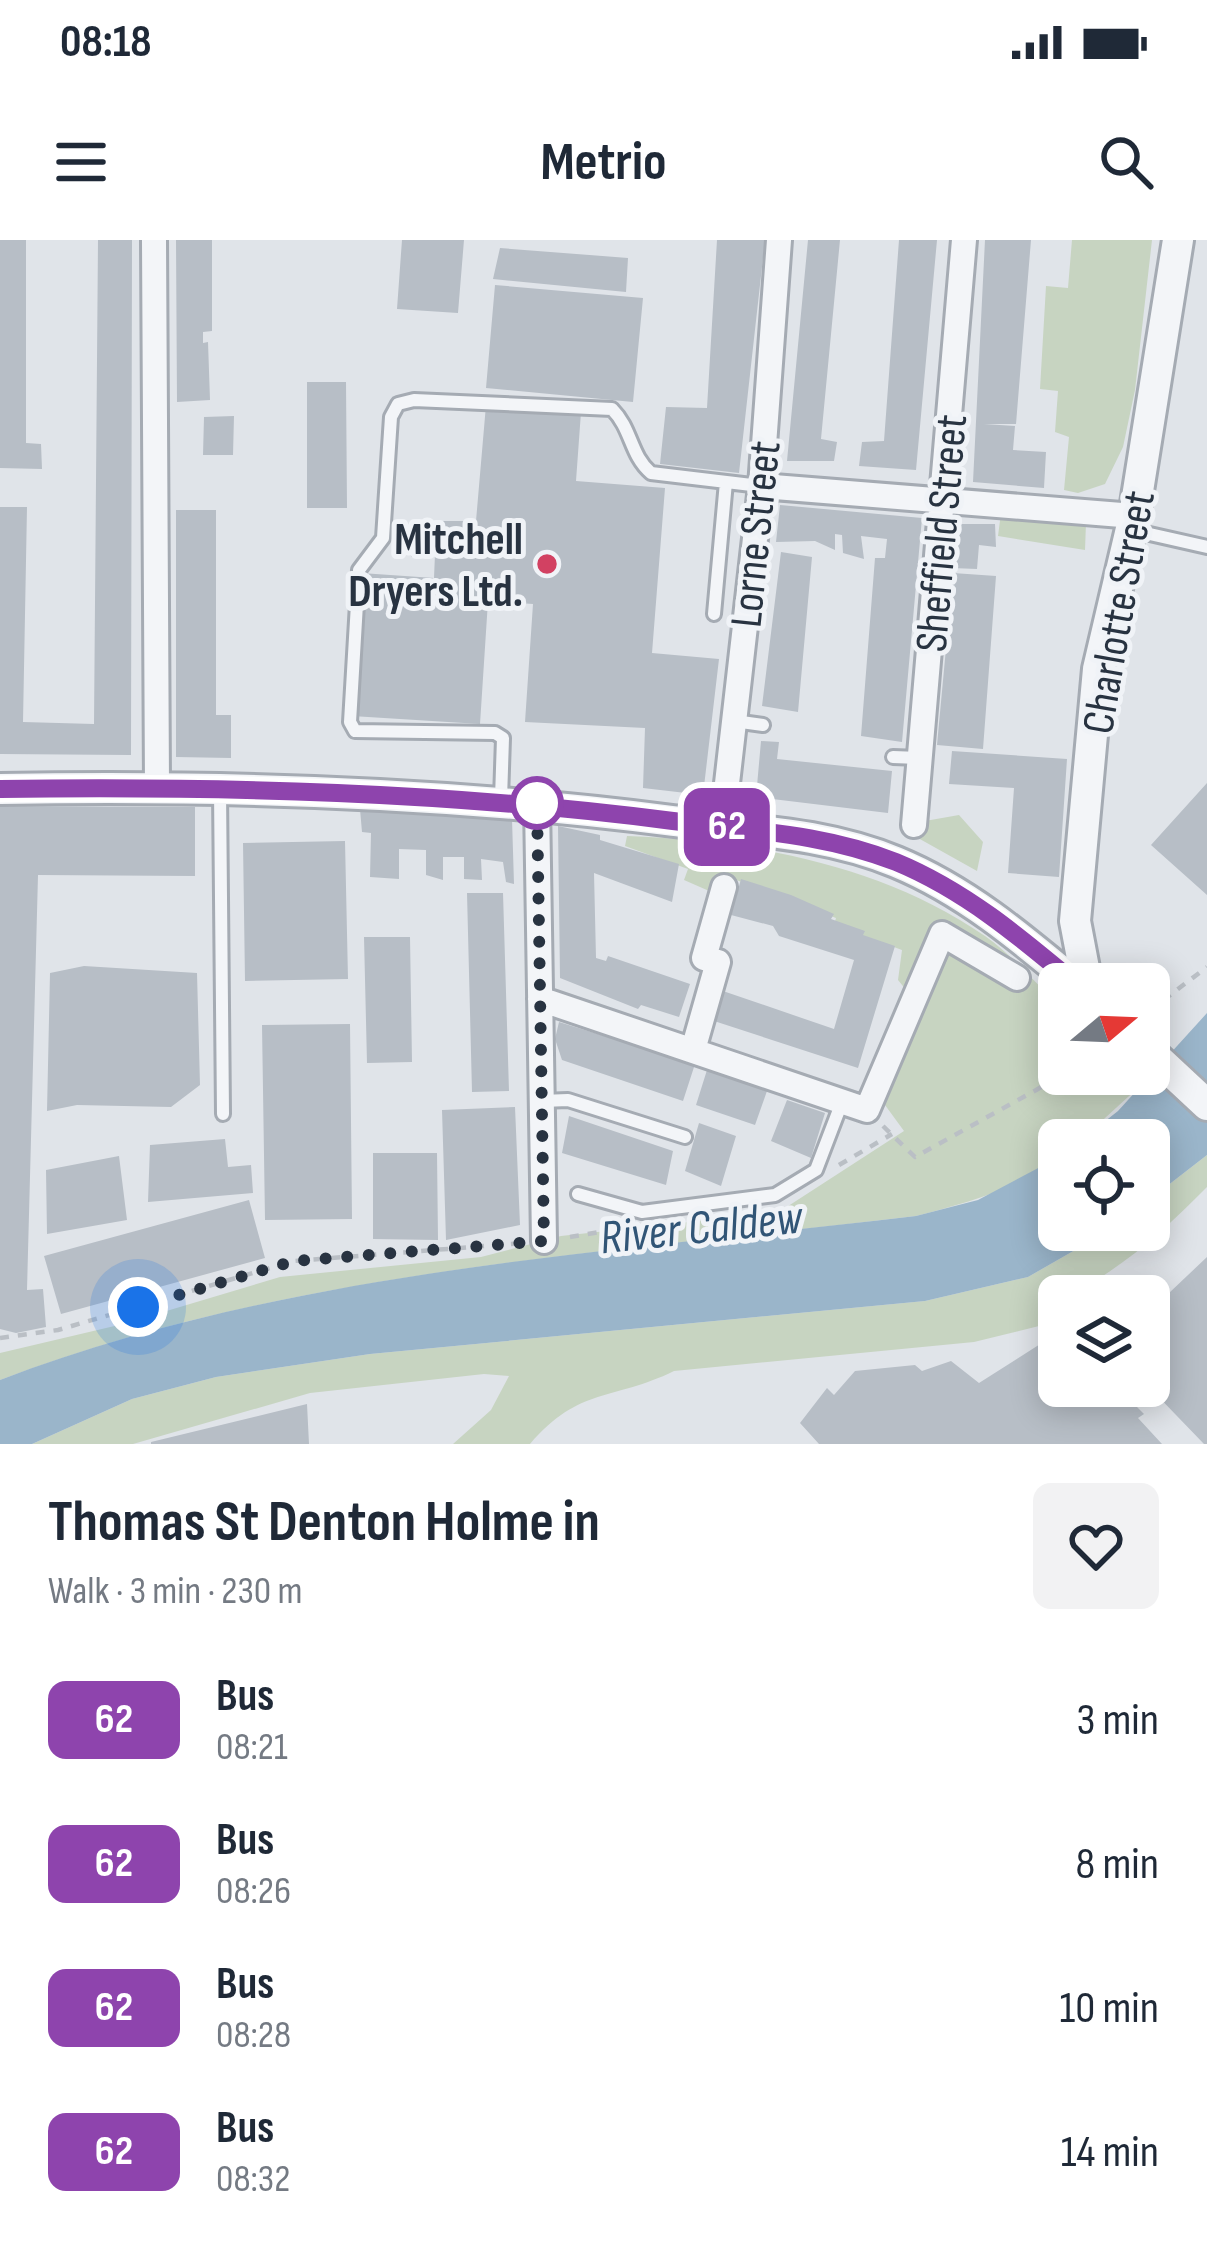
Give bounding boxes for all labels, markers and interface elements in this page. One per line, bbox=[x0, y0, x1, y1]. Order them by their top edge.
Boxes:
text: 08:18 bbox=[60, 15, 152, 70]
icon: menu bbox=[48, 129, 114, 195]
icon: search bbox=[1093, 129, 1159, 195]
text: Metrio bbox=[540, 130, 667, 195]
street label: Sheffield Street bbox=[905, 412, 980, 654]
street label: Lorne Street bbox=[719, 438, 794, 630]
street label: Charlotte Street bbox=[1071, 487, 1168, 738]
place label: Mitchell Dryers Ltd. bbox=[348, 513, 523, 620]
marker: Mitchell Dryers Ltd. bbox=[534, 551, 560, 577]
unlabelled marker bbox=[512, 778, 562, 828]
line badge: 62 bbox=[673, 788, 781, 866]
text: 62 bbox=[708, 801, 746, 852]
north arrow bbox=[1038, 963, 1170, 1095]
map controls bbox=[1038, 963, 1170, 1407]
button: locate bbox=[1038, 1119, 1170, 1251]
water label: River Caldew bbox=[597, 1189, 807, 1267]
button: layers bbox=[1038, 1275, 1170, 1407]
your location bbox=[108, 1277, 168, 1337]
button: heart bbox=[1033, 1483, 1159, 1609]
text: Thomas St Denton Holme in bbox=[48, 1489, 600, 1557]
text: Walk · 3 min · 230 m bbox=[48, 1568, 302, 1615]
text: Bus bbox=[216, 1669, 274, 1724]
text: 3 min bbox=[1076, 1693, 1159, 1748]
text: 62 bbox=[95, 1694, 133, 1745]
text: 08:21 bbox=[216, 1724, 288, 1771]
text: Bus bbox=[216, 1813, 274, 1868]
text: 8 min bbox=[1076, 1837, 1159, 1892]
text: 62 bbox=[95, 1838, 133, 1889]
text: 08:26 bbox=[216, 1868, 291, 1915]
text: Bus bbox=[216, 1957, 274, 2012]
text: 10 min bbox=[1060, 1981, 1159, 2036]
text: 62 bbox=[95, 1982, 133, 2033]
text: 08:28 bbox=[216, 2012, 291, 2059]
text: Bus bbox=[216, 2101, 274, 2156]
text: 14 min bbox=[1061, 2125, 1159, 2180]
text: 62 bbox=[95, 2126, 133, 2177]
text: 08:32 bbox=[216, 2156, 290, 2203]

